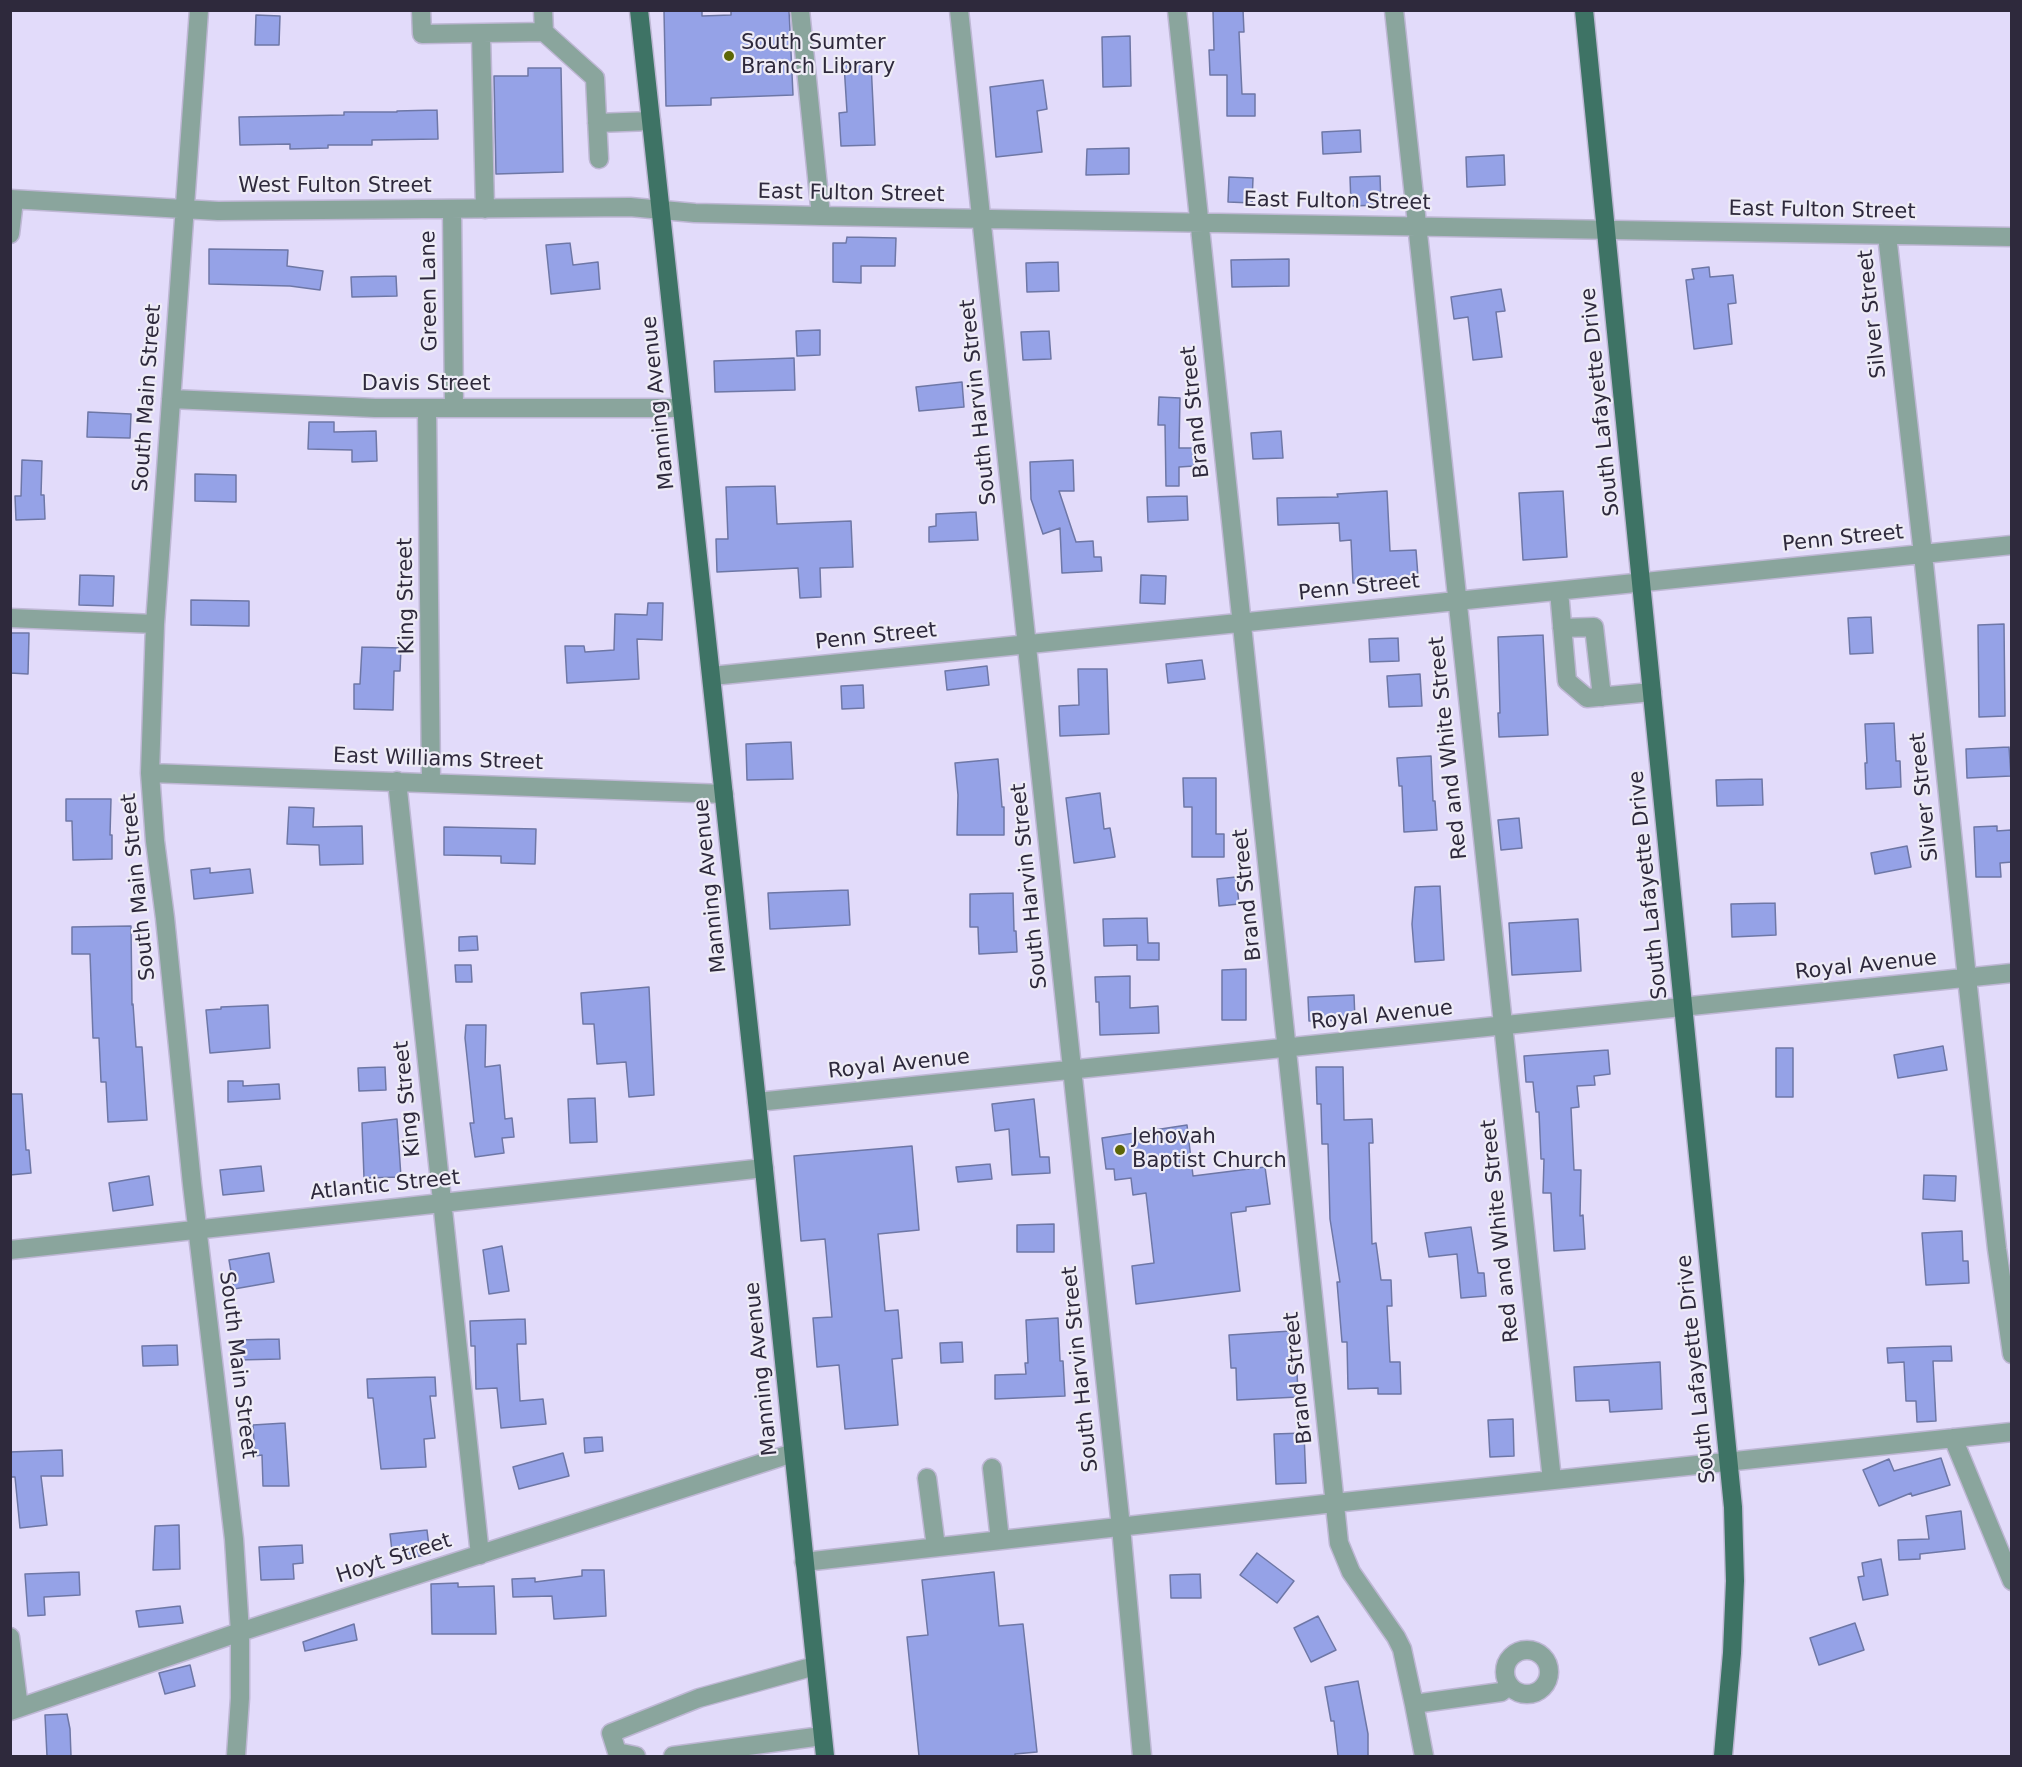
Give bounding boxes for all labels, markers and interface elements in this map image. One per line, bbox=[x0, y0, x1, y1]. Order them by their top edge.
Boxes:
place label: South Sumter Branch Library bbox=[741, 31, 895, 81]
marker: South Sumter Branch Library bbox=[722, 49, 736, 63]
street label: West Fulton Street bbox=[238, 174, 432, 200]
street label: East Fulton Street bbox=[757, 180, 945, 208]
street label: East Fulton Street bbox=[1243, 188, 1431, 216]
street label: East Fulton Street bbox=[1728, 197, 1916, 225]
street label: Green Lane bbox=[416, 230, 444, 352]
street label: Silver Street bbox=[1854, 248, 1892, 380]
street label: South Lafayette Drive bbox=[1576, 286, 1626, 518]
street label: South Harvin Street bbox=[956, 298, 1002, 506]
street label: South Main Street bbox=[129, 303, 167, 493]
street label: Manning Avenue bbox=[637, 315, 681, 491]
street label: Brand Street bbox=[1177, 345, 1215, 479]
street label: Davis Street bbox=[362, 372, 490, 398]
street label: Penn Street bbox=[1781, 520, 1905, 558]
street label: King Street bbox=[393, 537, 421, 655]
street label: Penn Street bbox=[1297, 569, 1421, 607]
street label: Penn Street bbox=[814, 618, 938, 656]
street label: Red and White Street bbox=[1425, 635, 1473, 861]
street label: Silver Street bbox=[1906, 731, 1944, 863]
street label: East Williams Street bbox=[332, 744, 544, 776]
street label: South Lafayette Drive bbox=[1624, 769, 1674, 1001]
street label: South Harvin Street bbox=[1007, 782, 1053, 990]
street label: South Main Street bbox=[117, 792, 161, 982]
street label: Manning Avenue bbox=[689, 798, 733, 974]
street label: Brand Street bbox=[1229, 828, 1267, 962]
street label: Royal Avenue bbox=[1794, 946, 1938, 986]
street label: Royal Avenue bbox=[1310, 996, 1454, 1036]
street label: King Street bbox=[389, 1040, 427, 1158]
street label: Royal Avenue bbox=[827, 1045, 971, 1085]
street label: Red and White Street bbox=[1477, 1118, 1525, 1344]
place label: Jehovah Baptist Church bbox=[1132, 1125, 1287, 1175]
marker: Jehovah Baptist Church bbox=[1113, 1143, 1127, 1157]
street label: Atlantic Street bbox=[309, 1166, 461, 1206]
street label: South Lafayette Drive bbox=[1672, 1253, 1722, 1485]
street label: South Harvin Street bbox=[1058, 1265, 1104, 1473]
street label: South Main Street bbox=[213, 1270, 261, 1460]
street label: Manning Avenue bbox=[740, 1281, 784, 1457]
street label: Brand Street bbox=[1280, 1311, 1318, 1445]
street label: Hoyt Street bbox=[333, 1529, 455, 1589]

